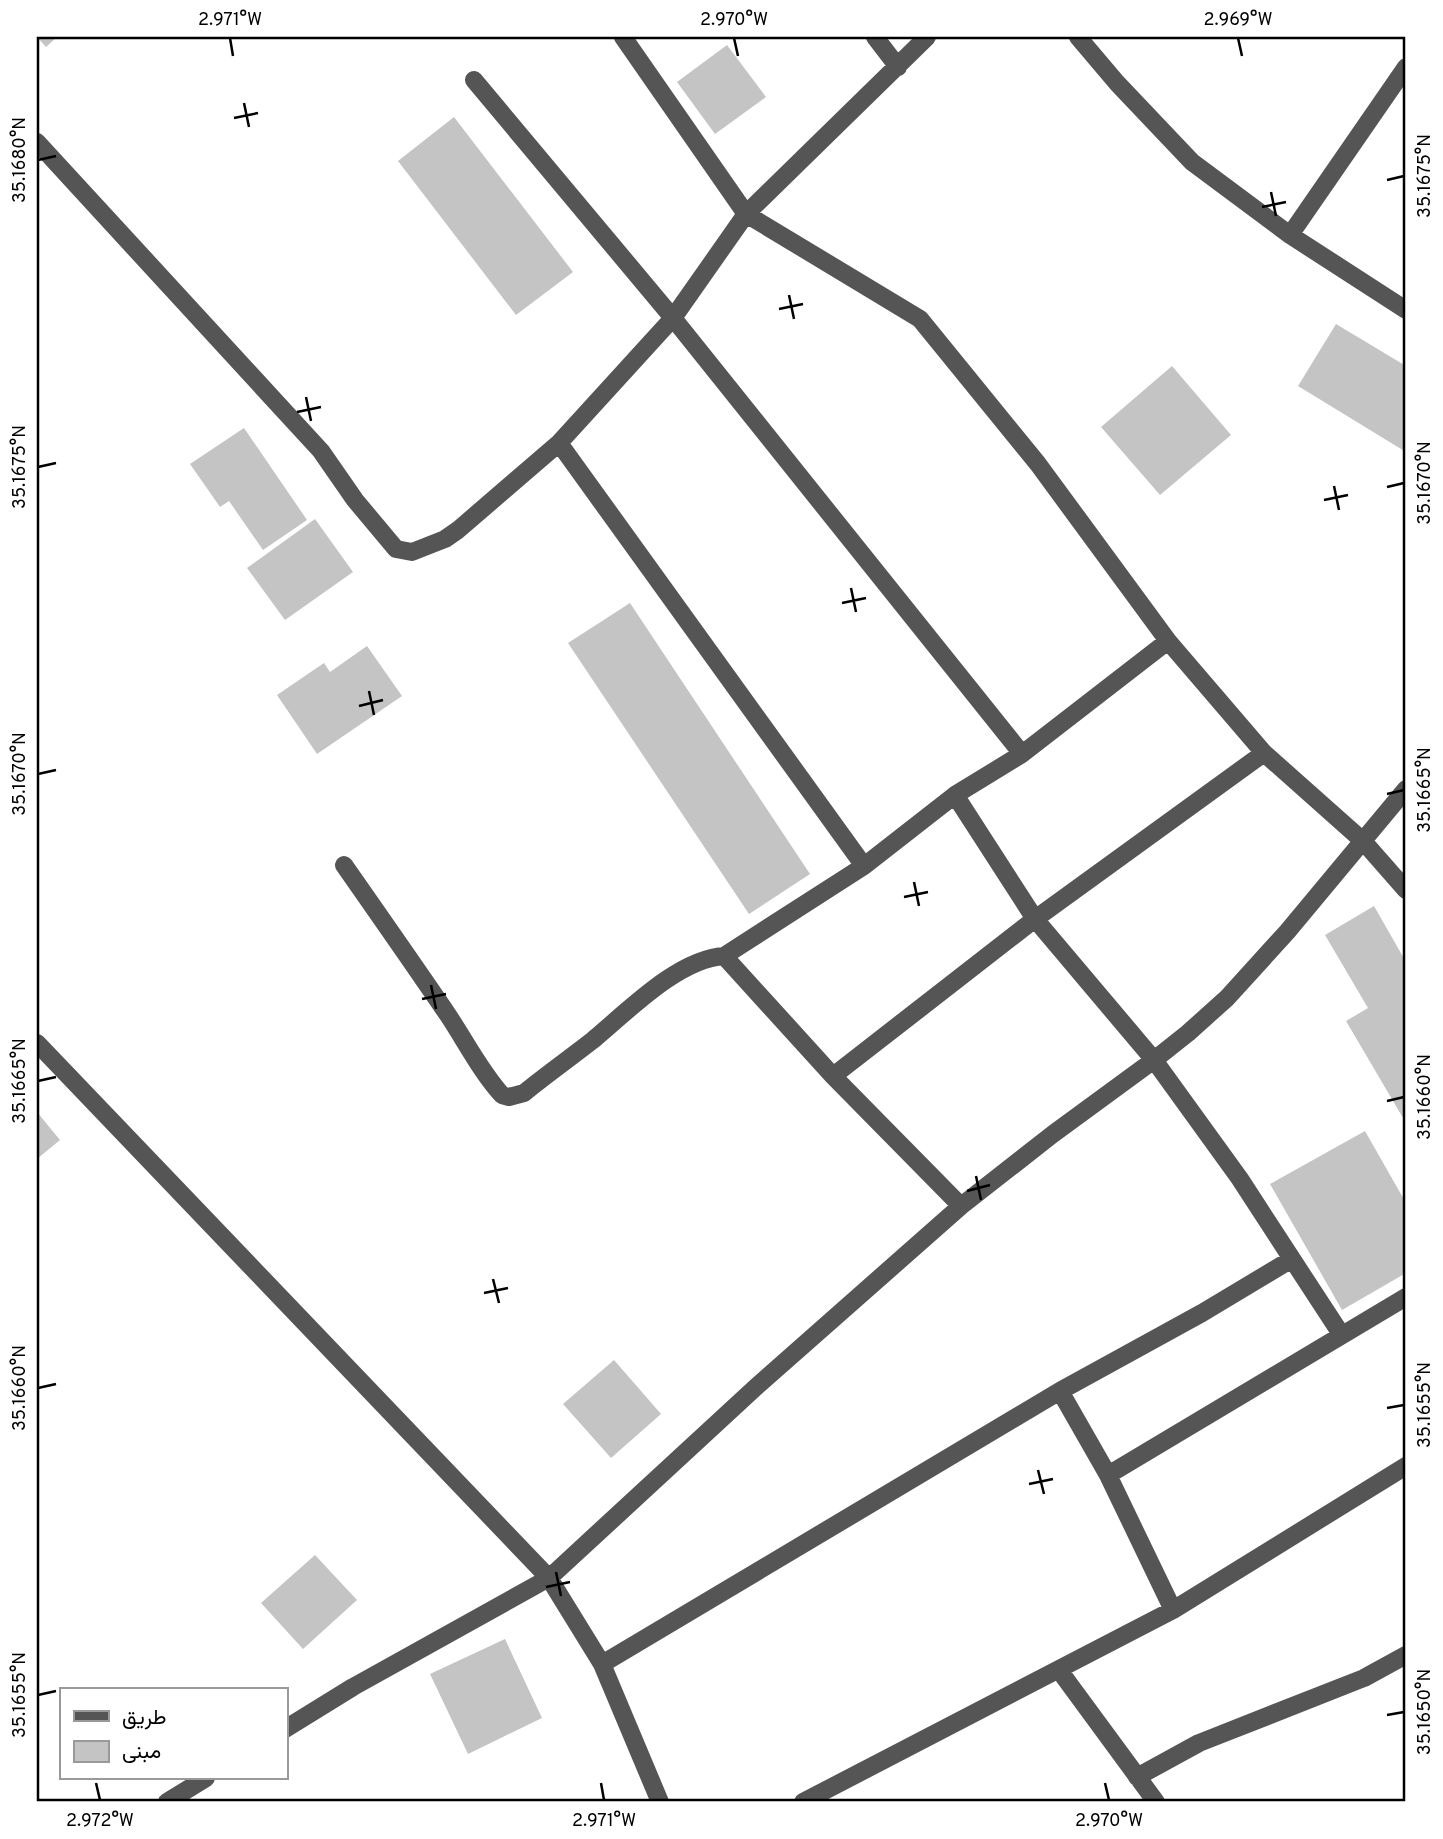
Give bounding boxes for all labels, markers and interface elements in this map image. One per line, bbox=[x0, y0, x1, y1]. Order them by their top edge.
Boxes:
text: 2.971°W bbox=[198, 9, 262, 32]
text: 2.970°W bbox=[700, 9, 768, 32]
text: 2.969°W bbox=[1203, 9, 1273, 32]
text: 35.1680°N bbox=[9, 117, 32, 203]
text: 35.1675°N bbox=[1414, 134, 1437, 218]
text: 35.1675°N bbox=[9, 425, 32, 509]
text: 35.1670°N bbox=[1414, 441, 1437, 525]
text: 35.1670°N bbox=[9, 732, 32, 816]
text: 35.1665°N bbox=[1414, 747, 1437, 833]
text: 35.1665°N bbox=[9, 1038, 32, 1124]
text: 35.1660°N bbox=[1414, 1054, 1437, 1140]
text: 35.1660°N bbox=[9, 1345, 32, 1431]
text: 35.1655°N bbox=[1414, 1362, 1437, 1448]
text: 35.1655°N bbox=[9, 1652, 32, 1738]
text: 35.1650°N bbox=[1414, 1669, 1437, 1755]
legend bbox=[60, 1688, 287, 1780]
text: طريق bbox=[122, 1705, 167, 1732]
text: مبنى bbox=[122, 1739, 161, 1766]
text: 2.972°W bbox=[66, 1810, 134, 1833]
text: 2.971°W bbox=[572, 1810, 636, 1833]
text: 2.970°W bbox=[1075, 1810, 1143, 1833]

